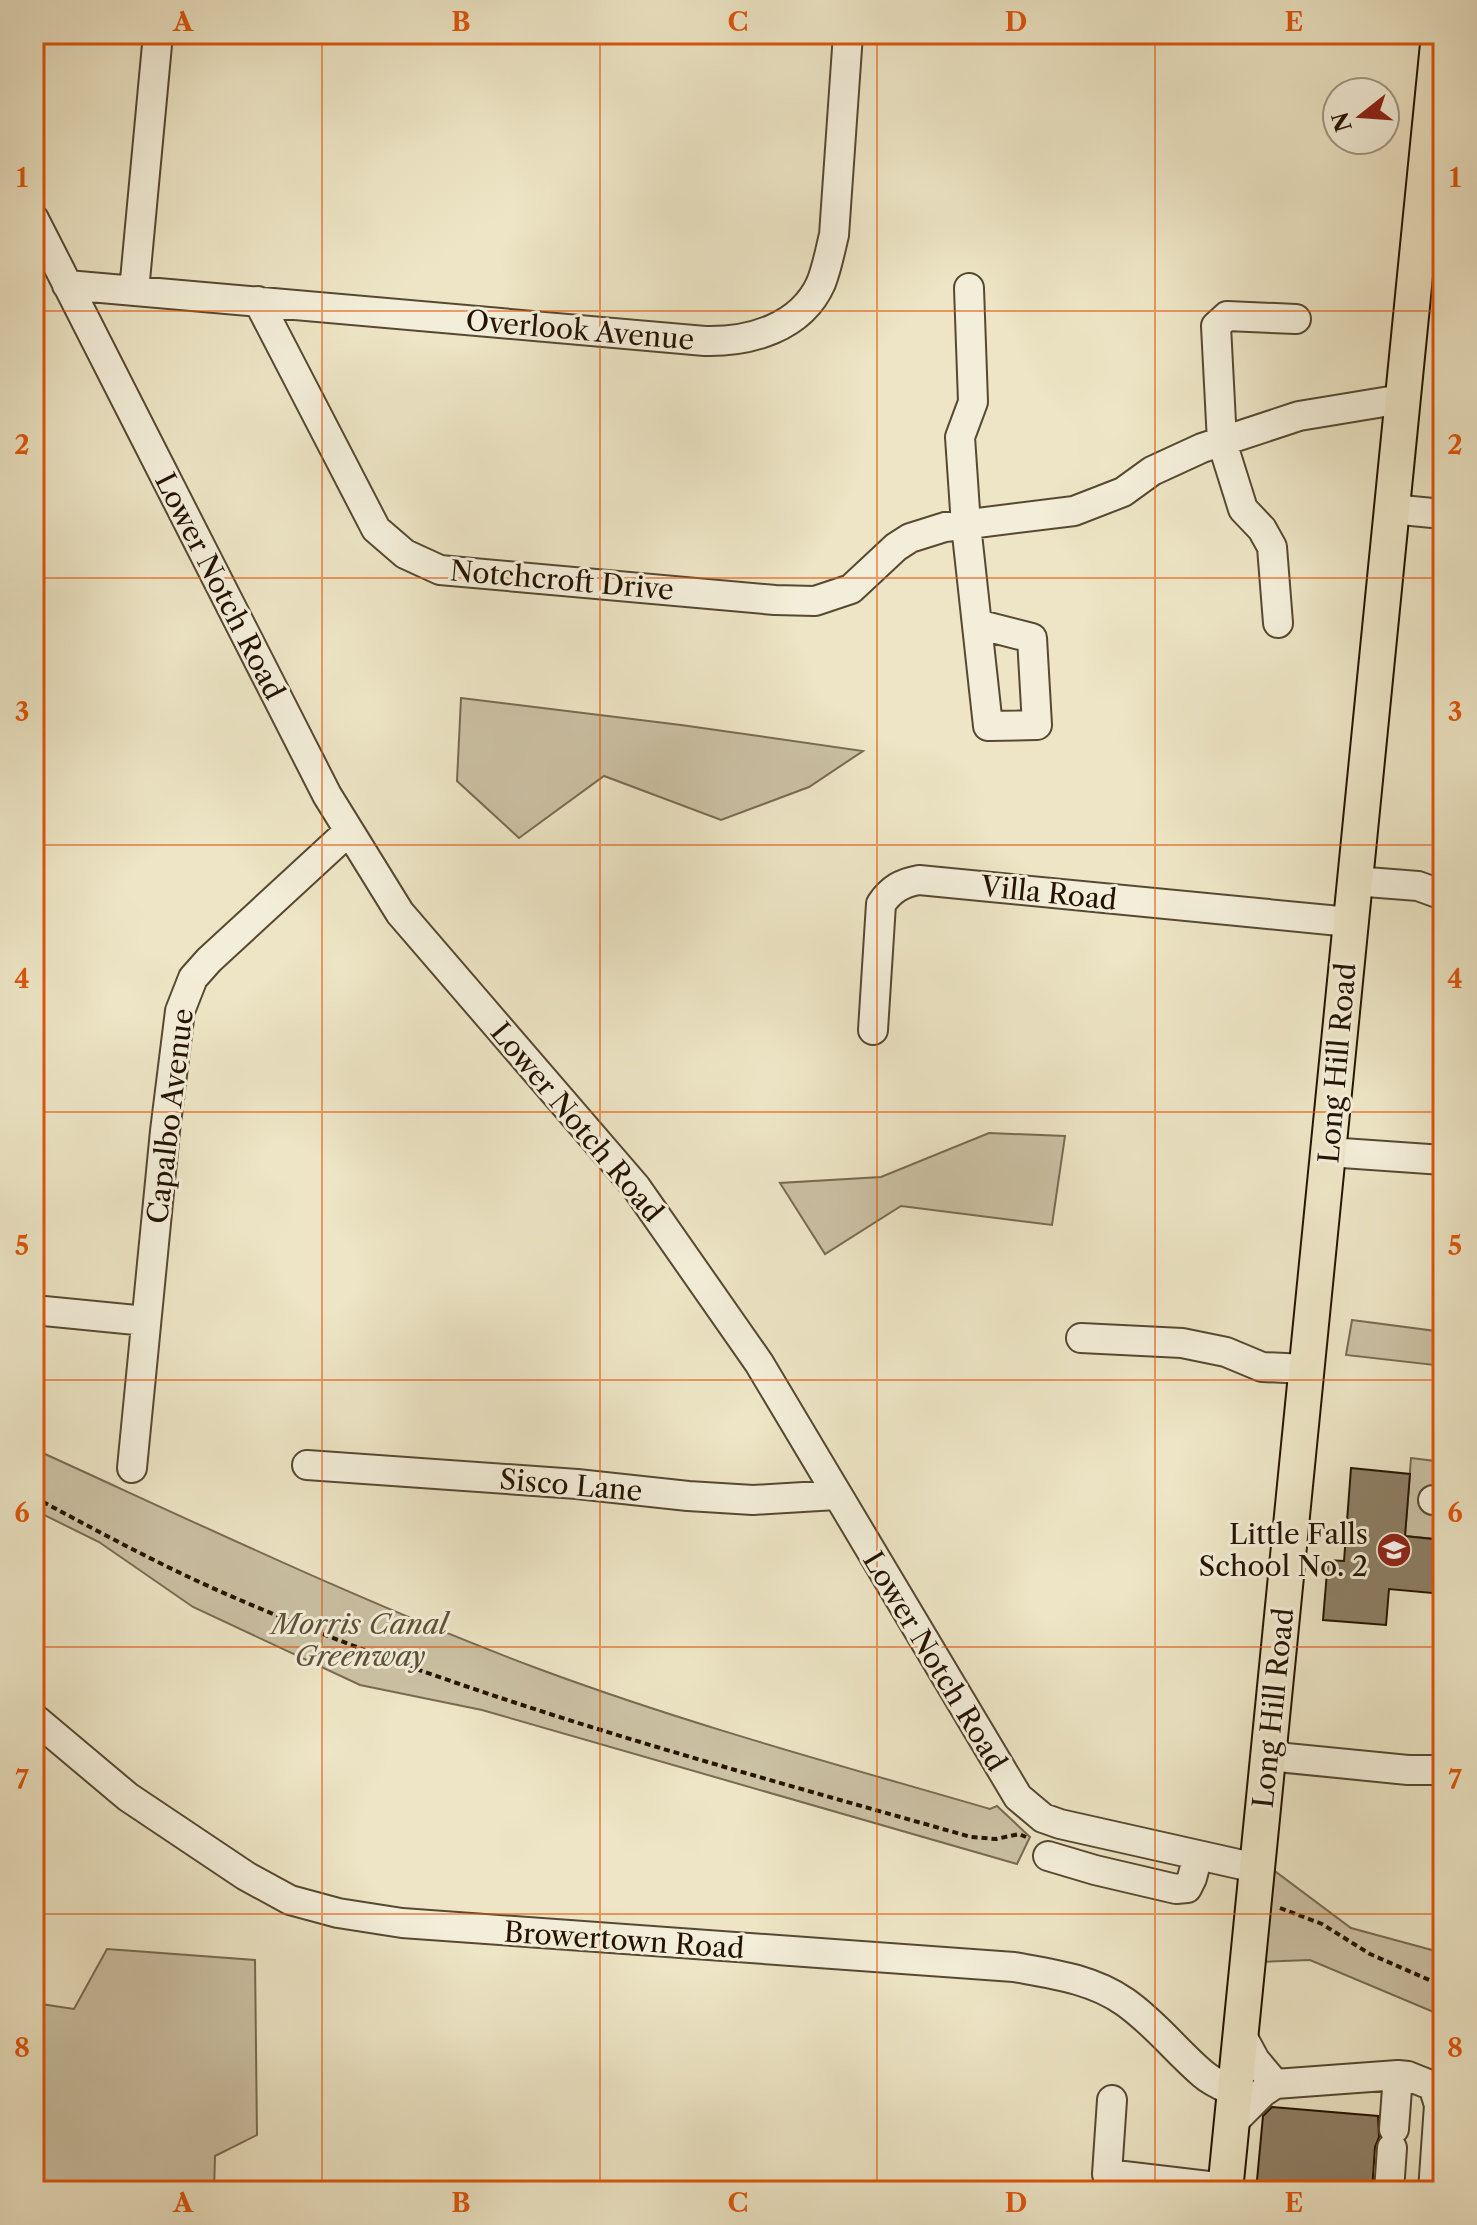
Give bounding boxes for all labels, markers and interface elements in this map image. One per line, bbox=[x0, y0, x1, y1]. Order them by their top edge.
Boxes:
text: A bbox=[172, 6, 194, 38]
text: B bbox=[451, 6, 471, 38]
text: C bbox=[728, 6, 748, 38]
text: D bbox=[1005, 6, 1027, 38]
text: E bbox=[1285, 6, 1303, 38]
north arrow bbox=[1321, 76, 1401, 156]
text: N bbox=[1327, 109, 1358, 135]
text: 1 bbox=[16, 162, 28, 194]
text: 1 bbox=[1449, 162, 1461, 194]
street label: Overlook Avenue bbox=[464, 303, 696, 357]
text: 2 bbox=[14, 429, 30, 461]
text: 2 bbox=[1447, 429, 1463, 461]
street label: Lower Notch Road bbox=[148, 467, 292, 705]
street label: Notchcroft Drive bbox=[449, 553, 675, 607]
text: 3 bbox=[15, 696, 29, 728]
text: 3 bbox=[1448, 696, 1462, 728]
street label: Villa Road bbox=[978, 869, 1119, 917]
street label: Long Hill Road bbox=[1311, 961, 1363, 1165]
text: 4 bbox=[14, 963, 30, 995]
text: 4 bbox=[1447, 963, 1463, 995]
street label: Capalbo Avenue bbox=[140, 1006, 200, 1226]
street label: Lower Notch Road bbox=[484, 1015, 670, 1229]
text: 5 bbox=[15, 1230, 29, 1262]
text: 5 bbox=[1448, 1230, 1462, 1262]
street label: Sisco Lane bbox=[498, 1462, 644, 1508]
text: 6 bbox=[14, 1497, 30, 1529]
text: 6 bbox=[1447, 1497, 1463, 1529]
place label: Little Falls School No. 2 bbox=[1198, 1517, 1368, 1583]
school or university icon: Little Falls School No. 2 bbox=[1375, 1531, 1413, 1569]
street label: Lower Notch Road bbox=[856, 1545, 1014, 1777]
street label: Long Hill Road bbox=[1246, 1606, 1300, 1810]
park label: Morris Canal Greenway bbox=[269, 1607, 451, 1673]
text: 7 bbox=[15, 1764, 29, 1796]
text: 7 bbox=[1448, 1764, 1462, 1796]
street label: Browertown Road bbox=[503, 1915, 745, 1965]
text: 8 bbox=[14, 2032, 30, 2064]
text: 8 bbox=[1447, 2032, 1463, 2064]
text: A bbox=[172, 2187, 194, 2219]
text: B bbox=[451, 2187, 471, 2219]
text: C bbox=[728, 2187, 748, 2219]
text: D bbox=[1005, 2187, 1027, 2219]
text: E bbox=[1285, 2187, 1303, 2219]

